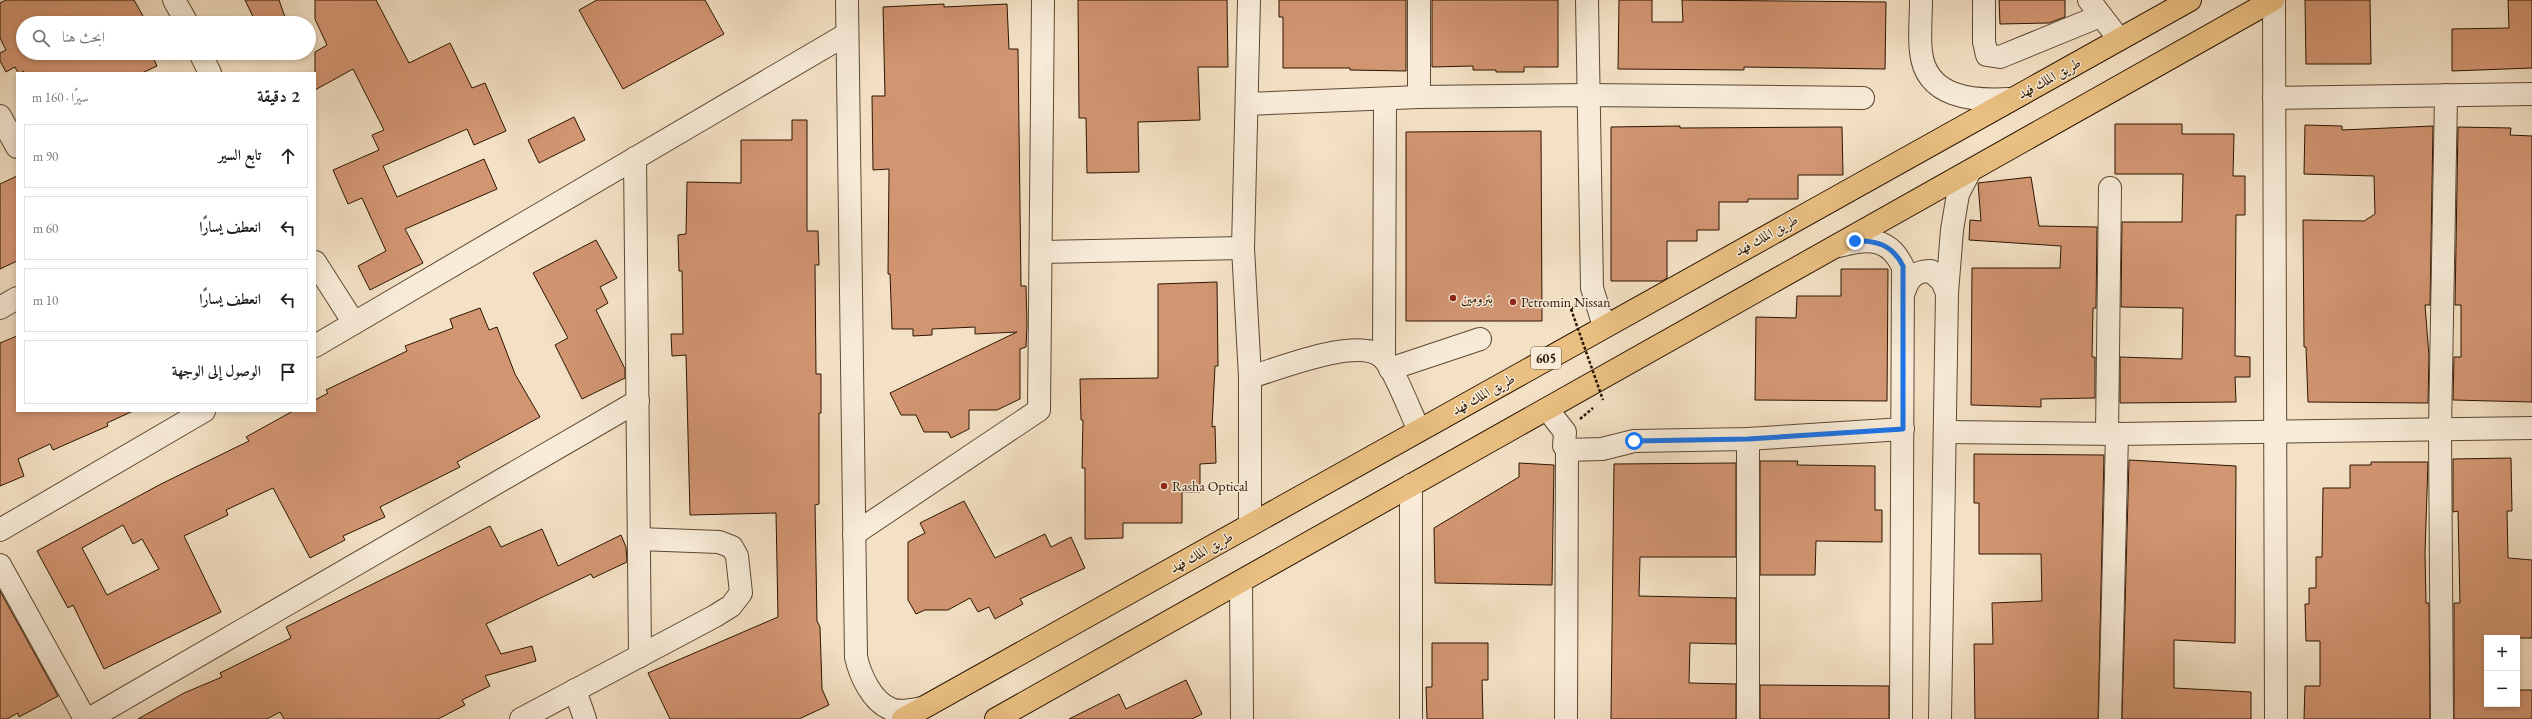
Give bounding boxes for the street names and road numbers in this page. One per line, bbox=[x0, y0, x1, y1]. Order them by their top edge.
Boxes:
street label: طريق الملك فهد bbox=[2014, 53, 2084, 103]
street label: طريق الملك فهد bbox=[1731, 210, 1801, 260]
road number: 605 bbox=[1531, 347, 1561, 369]
street label: طريق الملك فهد bbox=[1448, 369, 1518, 419]
street label: طريق الملك فهد bbox=[1166, 527, 1236, 577]

